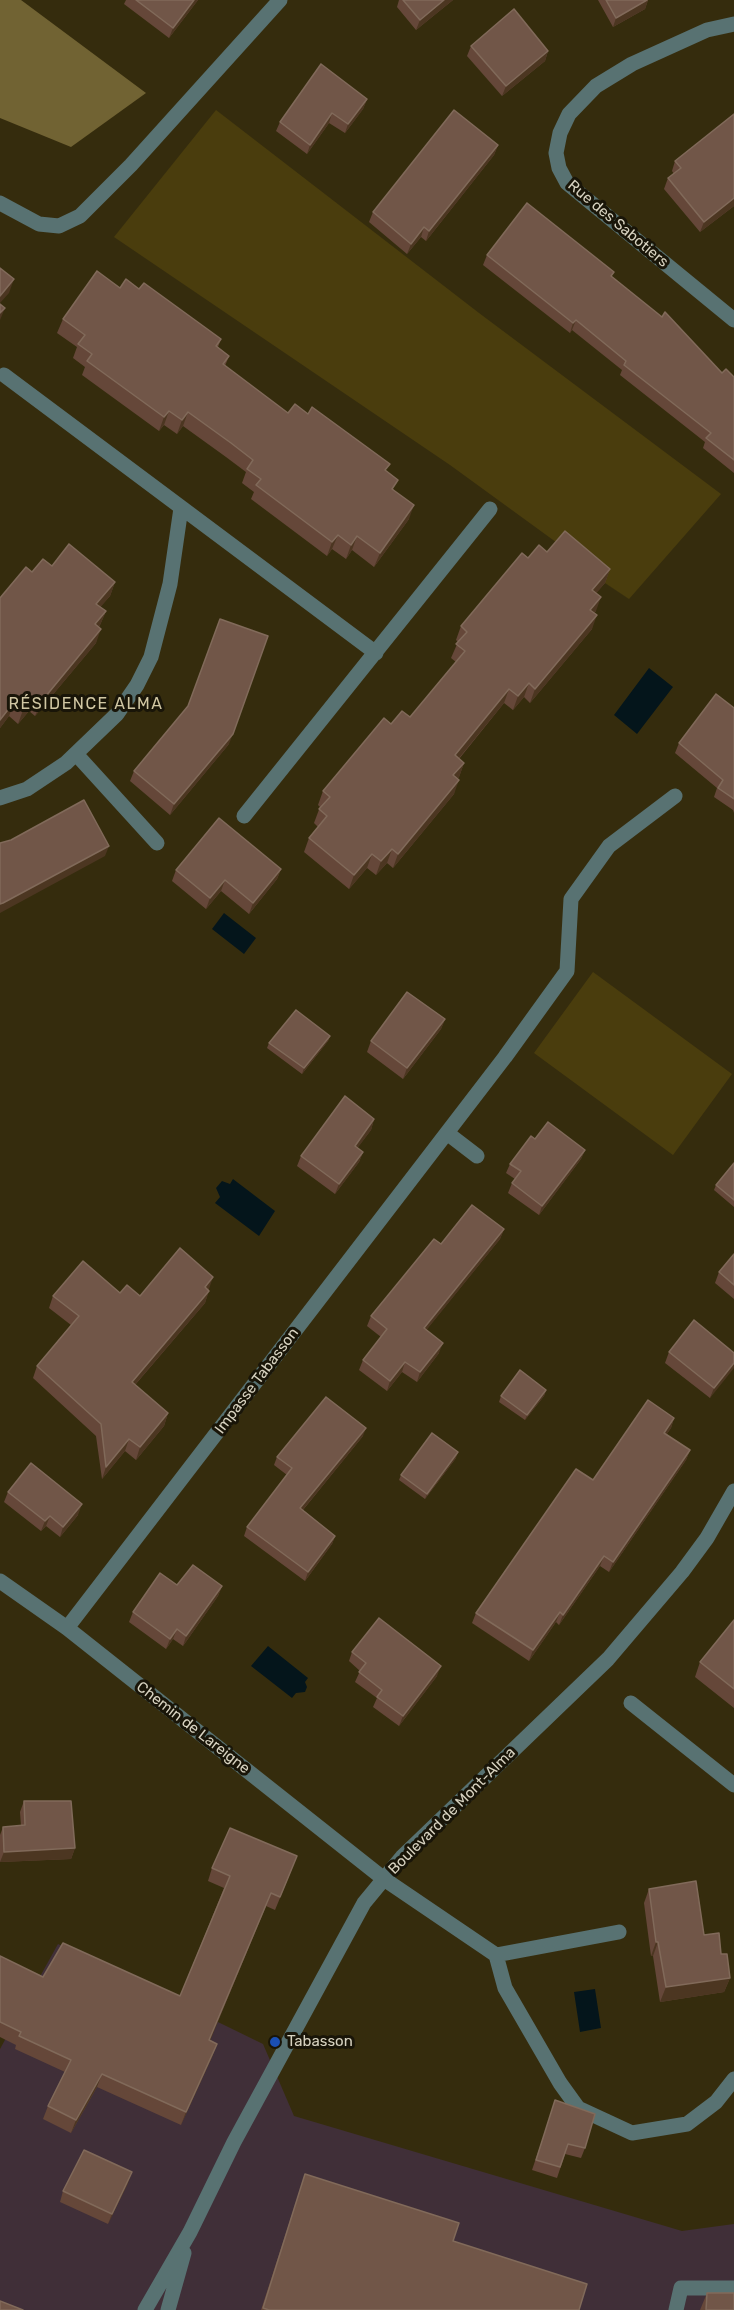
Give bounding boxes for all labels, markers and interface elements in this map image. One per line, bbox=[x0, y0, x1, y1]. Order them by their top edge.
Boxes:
street label: Rue des Sabotiers bbox=[564, 177, 672, 271]
district label: RÉSIDENCE ALMA bbox=[9, 694, 163, 714]
street label: Impasse Tabasson bbox=[211, 1325, 303, 1437]
street label: Chemin de Lareigne bbox=[133, 1678, 253, 1778]
street label: Boulevard de Mont-Alma bbox=[385, 1744, 519, 1878]
place label: Tabasson bbox=[287, 2033, 353, 2051]
marker: Tabasson bbox=[268, 2035, 282, 2049]

